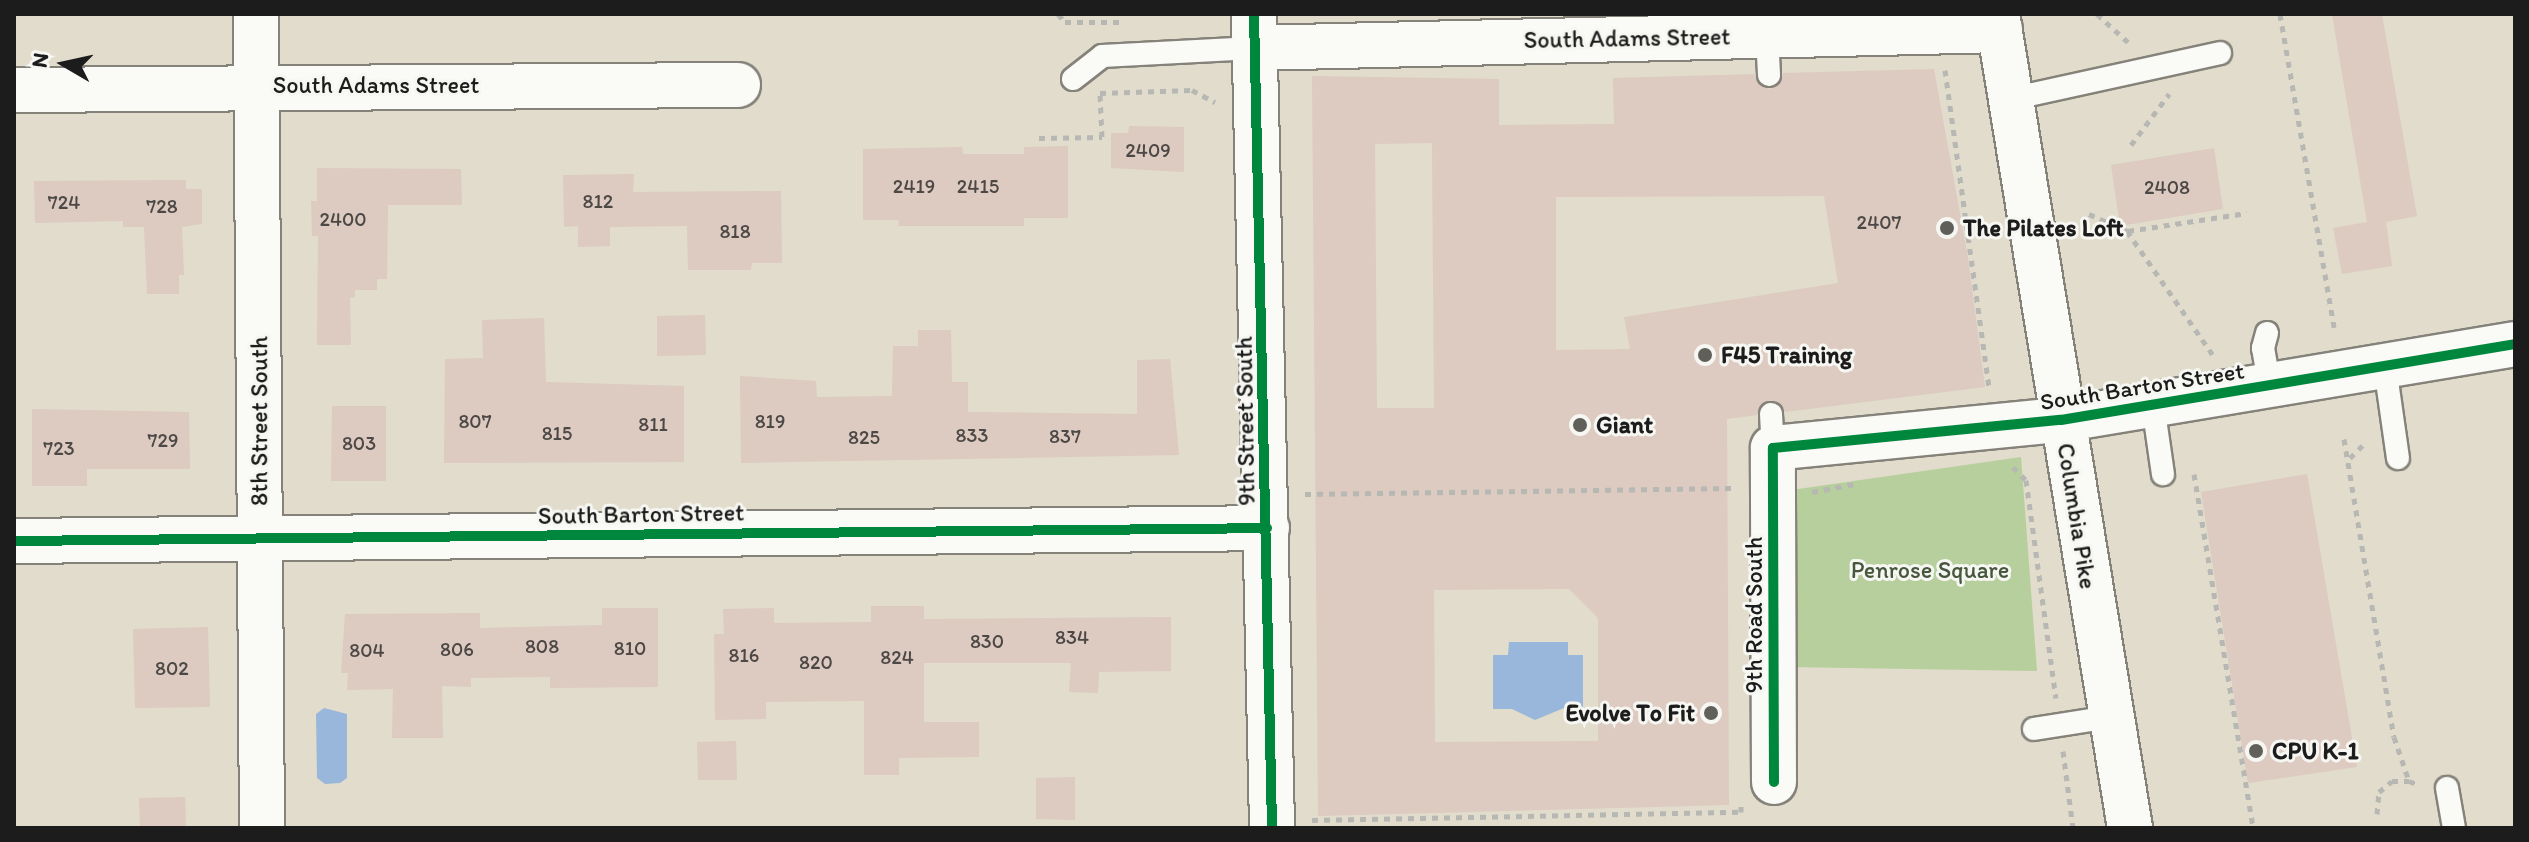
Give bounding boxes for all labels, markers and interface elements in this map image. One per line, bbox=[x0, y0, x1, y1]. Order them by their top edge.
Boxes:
street label: South Adams Street bbox=[1524, 22, 1730, 54]
north arrow bbox=[24, 24, 104, 104]
text: N bbox=[25, 51, 54, 70]
street label: South Adams Street bbox=[273, 71, 479, 99]
house number: 2409 bbox=[1125, 138, 1171, 162]
house number: 2419 bbox=[893, 174, 935, 198]
house number: 2415 bbox=[957, 174, 999, 198]
house number: 2408 bbox=[2144, 175, 2190, 199]
house number: 812 bbox=[583, 189, 613, 213]
house number: 724 bbox=[48, 190, 80, 214]
house number: 728 bbox=[146, 194, 178, 218]
house number: 2400 bbox=[319, 207, 367, 231]
house number: 2407 bbox=[1857, 210, 1901, 234]
place label: The Pilates Loft bbox=[1963, 214, 2123, 242]
house number: 818 bbox=[719, 219, 751, 243]
marker: The Pilates Loft bbox=[1938, 219, 1956, 237]
street label: 8th Street South bbox=[245, 337, 273, 505]
street label: 9th Street South bbox=[1229, 337, 1261, 505]
place label: F45 Training bbox=[1721, 341, 1850, 369]
marker: F45 Training bbox=[1696, 346, 1714, 364]
street label: South Barton Street bbox=[2038, 356, 2246, 416]
house number: 807 bbox=[458, 409, 492, 433]
house number: 819 bbox=[755, 409, 785, 433]
place label: Giant bbox=[1596, 411, 1653, 439]
house number: 811 bbox=[638, 412, 668, 436]
marker: Giant bbox=[1571, 416, 1589, 434]
house number: 815 bbox=[542, 421, 572, 445]
house number: 833 bbox=[956, 423, 988, 447]
house number: 837 bbox=[1049, 424, 1081, 448]
house number: 825 bbox=[848, 425, 880, 449]
house number: 729 bbox=[148, 428, 178, 452]
house number: 803 bbox=[342, 431, 376, 455]
house number: 723 bbox=[43, 436, 75, 460]
street label: Columbia Pike bbox=[2051, 441, 2103, 591]
street label: South Barton Street bbox=[537, 498, 745, 530]
street label: 9th Road South bbox=[1740, 537, 1768, 693]
park label: Penrose Square bbox=[1851, 556, 2009, 584]
house number: 834 bbox=[1055, 625, 1089, 649]
house number: 830 bbox=[970, 629, 1004, 653]
house number: 808 bbox=[525, 634, 559, 658]
house number: 810 bbox=[614, 636, 646, 660]
house number: 806 bbox=[440, 637, 474, 661]
house number: 804 bbox=[349, 638, 385, 662]
house number: 816 bbox=[729, 643, 759, 667]
house number: 824 bbox=[880, 645, 914, 669]
house number: 820 bbox=[799, 650, 833, 674]
house number: 802 bbox=[155, 656, 189, 680]
place label: Evolve To Fit bbox=[1568, 699, 1695, 727]
marker: Evolve To Fit bbox=[1702, 704, 1720, 722]
place label: CPU K-1 bbox=[2272, 737, 2359, 765]
marker: CPU K-1 bbox=[2247, 742, 2265, 760]

